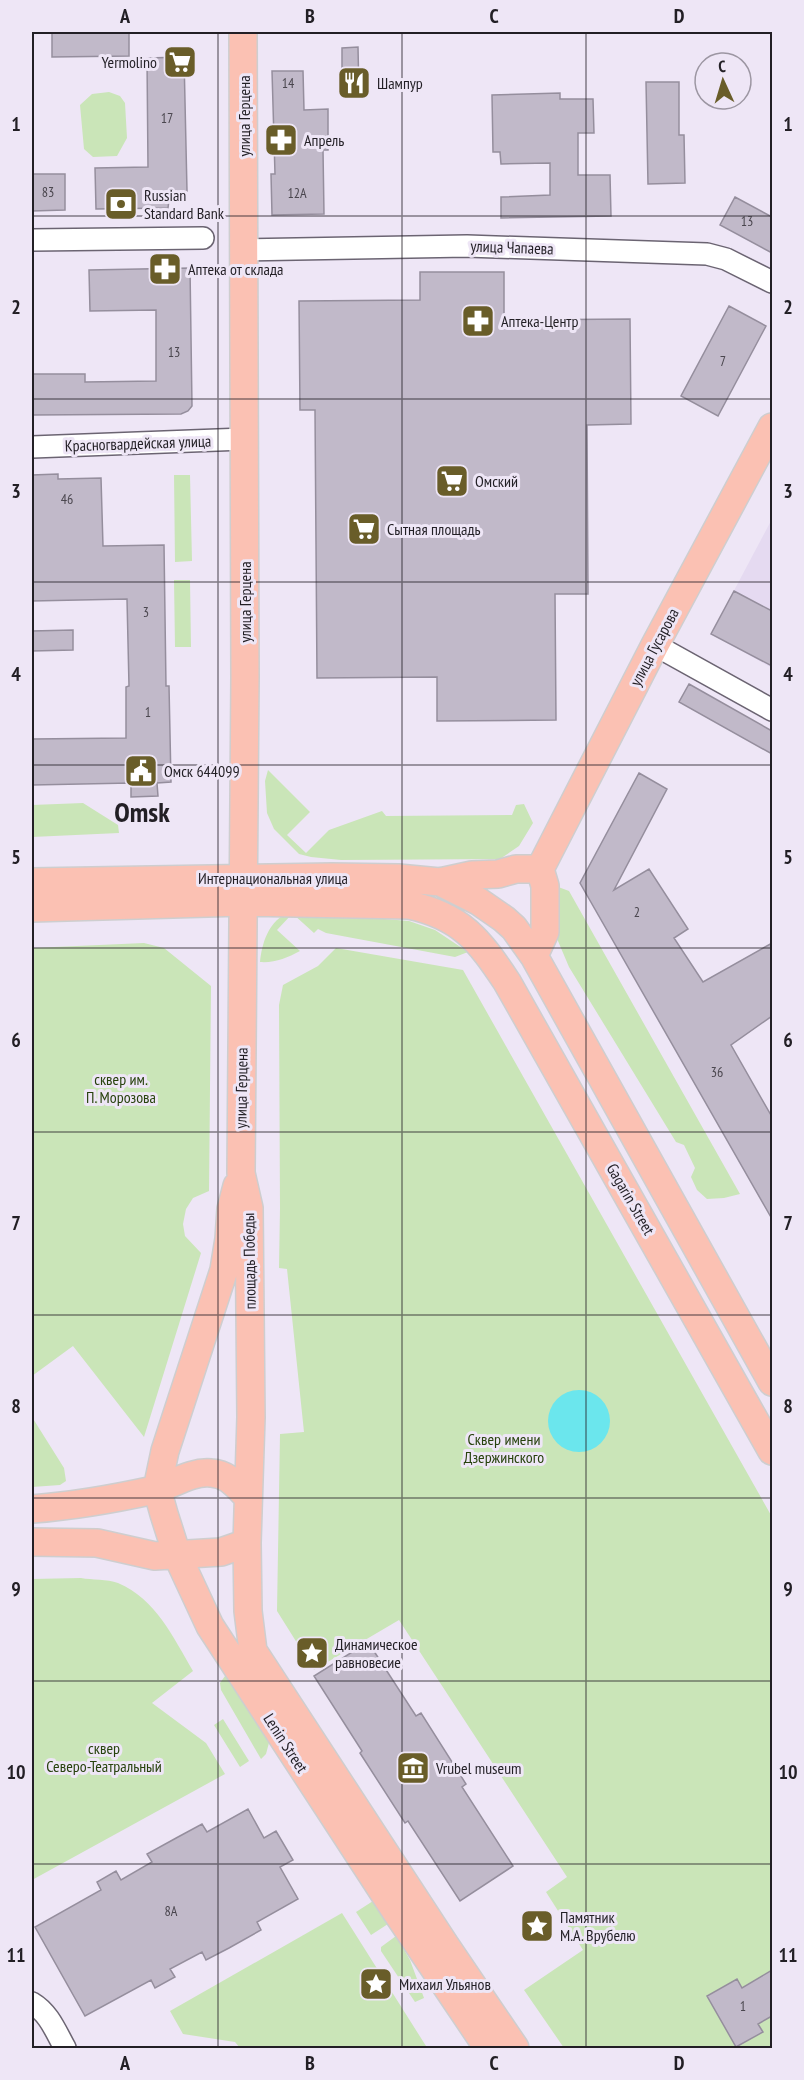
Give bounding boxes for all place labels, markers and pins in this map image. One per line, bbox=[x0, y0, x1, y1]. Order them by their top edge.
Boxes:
supermarket icon: Yermolino bbox=[162, 44, 198, 80]
place label: Yermolino bbox=[101, 52, 157, 72]
restaurant icon: Шампур bbox=[336, 65, 372, 101]
place label: Шампур bbox=[377, 73, 423, 93]
pharmacy icon: Апрель bbox=[263, 122, 299, 158]
place label: Апрель bbox=[304, 130, 344, 150]
place label: Russian Standard Bank bbox=[144, 185, 225, 223]
bank icon: Russian Standard Bank bbox=[103, 186, 139, 222]
pharmacy icon: Аптека от склада bbox=[147, 251, 183, 287]
place label: Аптека от склада bbox=[188, 259, 283, 279]
pharmacy icon: Аптека-Центр bbox=[460, 303, 496, 339]
place label: Аптека-Центр bbox=[501, 311, 578, 331]
supermarket icon: Омский bbox=[434, 463, 470, 499]
place label: Омский bbox=[475, 471, 518, 491]
supermarket icon: Сытная площадь bbox=[346, 511, 382, 547]
place label: Сытная площадь bbox=[387, 519, 481, 539]
public building icon: Омск 644099 bbox=[123, 753, 159, 789]
place label: Омск 644099 bbox=[164, 761, 240, 781]
place label: Динамическое равновесие bbox=[335, 1634, 418, 1672]
place icon: Динамическое равновесие bbox=[294, 1635, 330, 1671]
museum icon: Vrubel museum bbox=[395, 1750, 431, 1786]
place label: Vrubel museum bbox=[435, 1758, 522, 1778]
place label: Памятник М.А. Врубелю bbox=[560, 1907, 636, 1945]
place icon: Памятник М.А. Врубелю bbox=[519, 1908, 555, 1944]
place icon: Михаил Ульянов bbox=[358, 1966, 394, 2002]
place label: Михаил Ульянов bbox=[399, 1974, 491, 1994]

